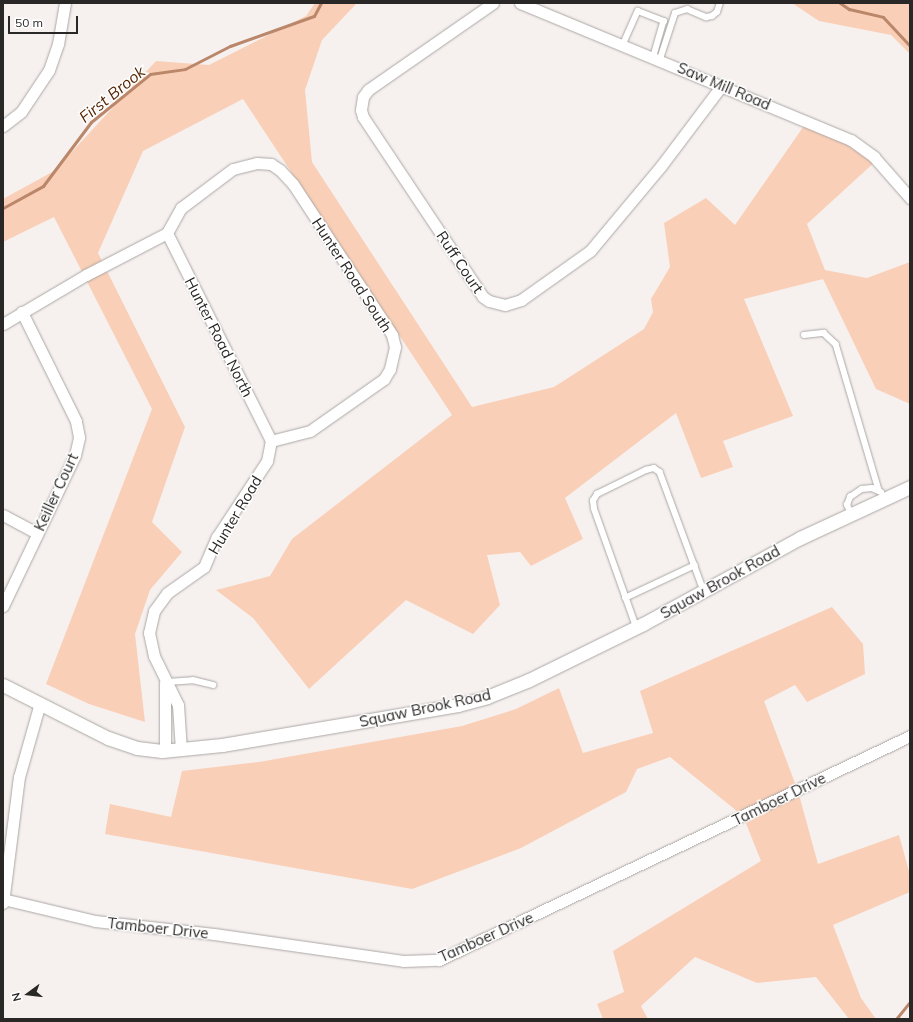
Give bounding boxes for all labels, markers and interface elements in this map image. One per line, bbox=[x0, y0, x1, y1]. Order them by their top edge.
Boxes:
scale bar bbox=[10, 8, 80, 34]
text: 50 m bbox=[15, 15, 43, 30]
street label: Saw Mill Road bbox=[675, 58, 773, 114]
water label: First Brook bbox=[75, 62, 149, 126]
street label: Hunter Road South bbox=[308, 214, 396, 336]
street label: Ruff Court bbox=[433, 228, 487, 296]
street label: Hunter Road North bbox=[181, 274, 257, 400]
street label: Keiller Court bbox=[30, 450, 82, 534]
street label: Hunter Road bbox=[205, 472, 265, 558]
street label: Squaw Brook Road bbox=[657, 542, 783, 622]
street label: Squaw Brook Road bbox=[358, 685, 492, 731]
street label: Tamboer Drive bbox=[729, 769, 829, 829]
street label: Tamboer Drive bbox=[436, 908, 536, 966]
street label: Tamboer Drive bbox=[107, 914, 209, 942]
north arrow bbox=[8, 974, 48, 1014]
text: N bbox=[9, 991, 24, 1003]

